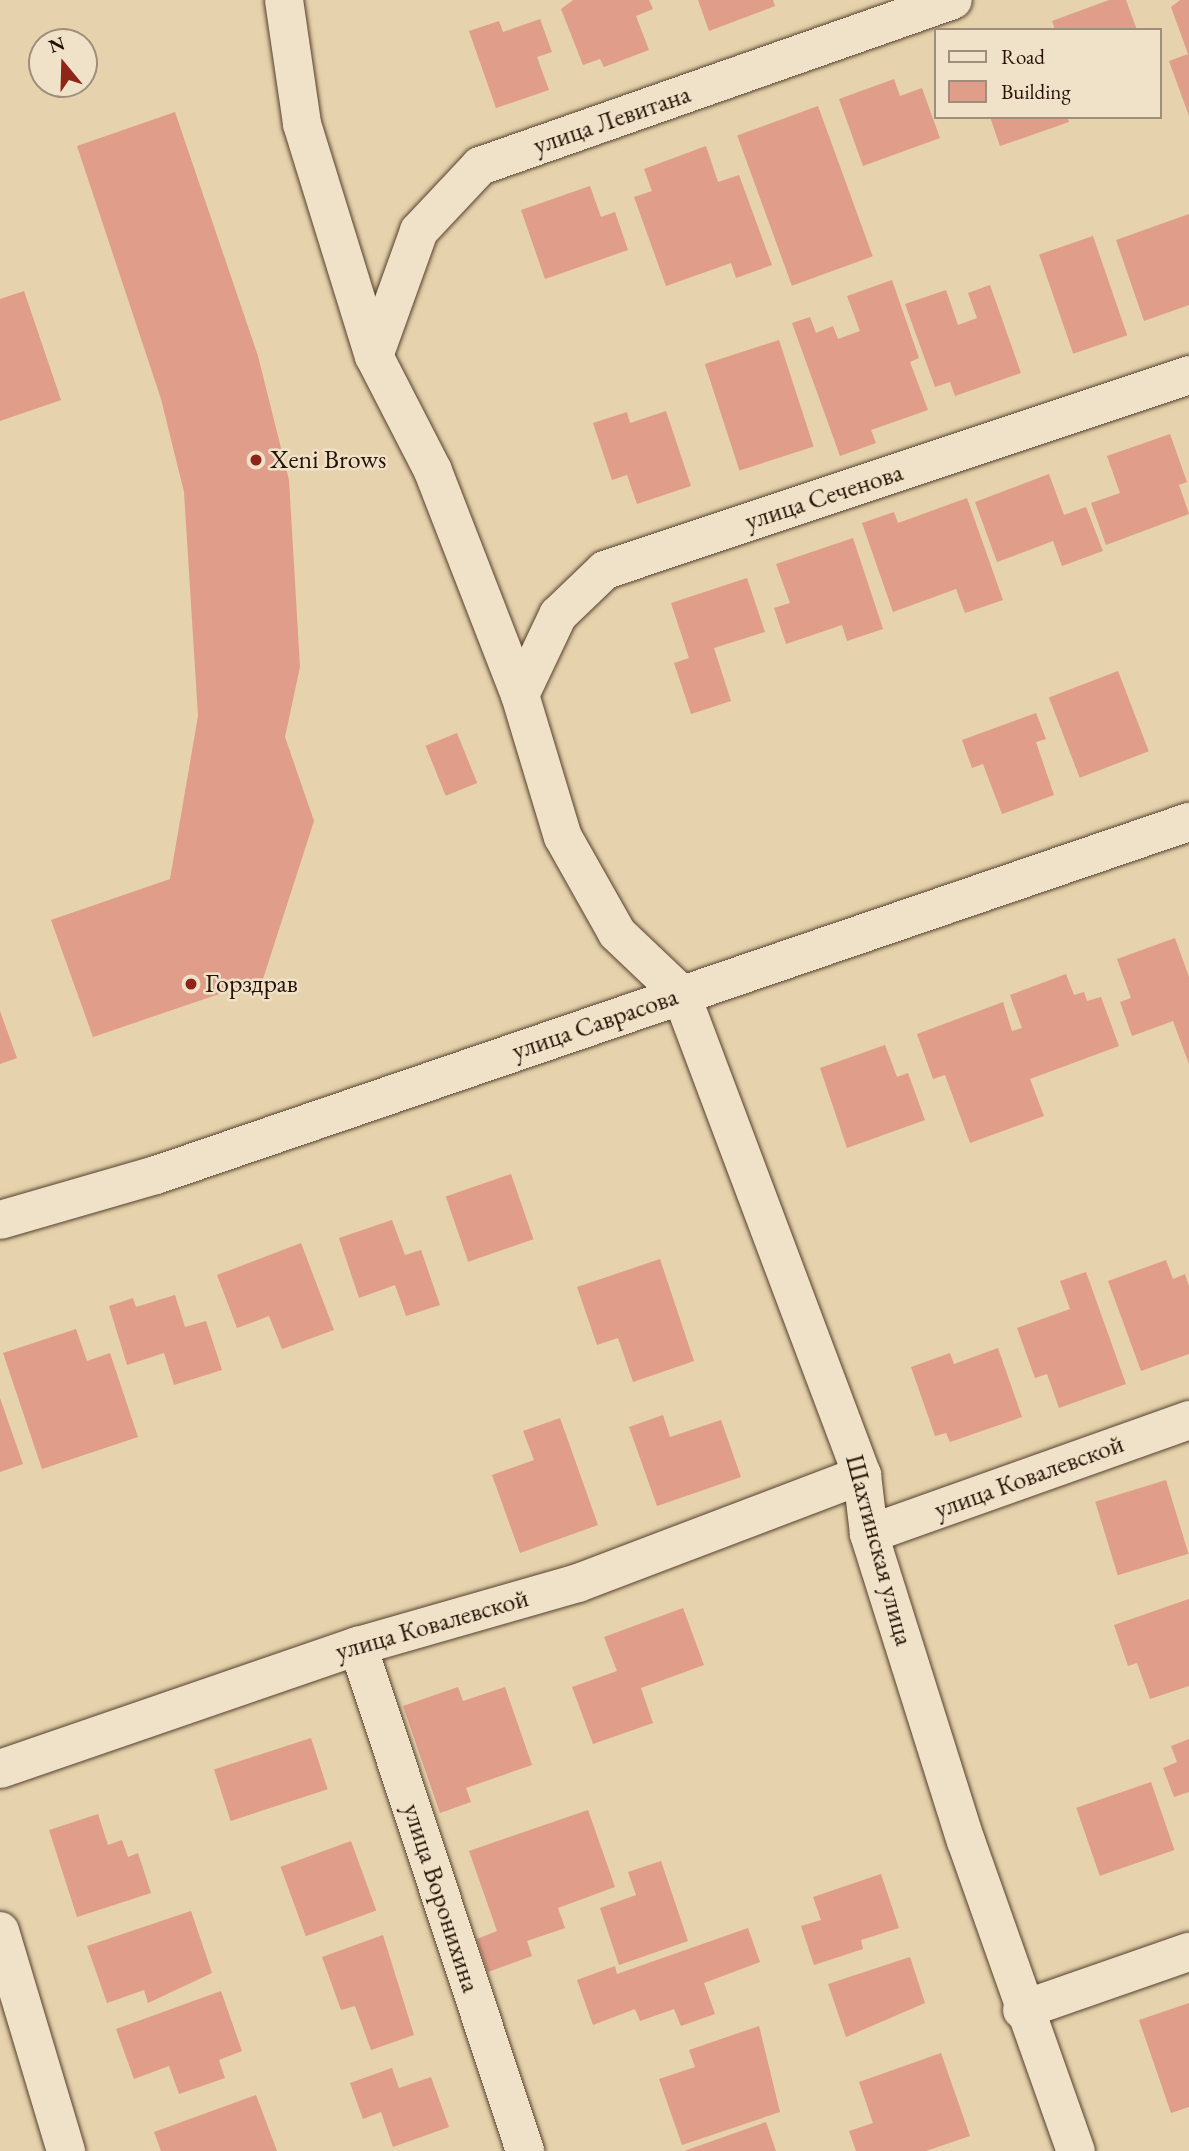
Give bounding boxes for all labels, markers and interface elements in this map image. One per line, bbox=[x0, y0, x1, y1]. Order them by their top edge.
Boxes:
north arrow bbox=[28, 28, 98, 98]
legend bbox=[934, 28, 1161, 119]
text: N bbox=[45, 30, 68, 59]
text: Road bbox=[1001, 43, 1045, 70]
text: Building bbox=[1001, 78, 1071, 105]
street label: улица Левитана bbox=[529, 79, 695, 161]
place label: Xeni Brows bbox=[270, 444, 386, 476]
marker: Xeni Brows bbox=[248, 452, 264, 468]
street label: улица Сеченова bbox=[741, 457, 907, 537]
place label: Горздрав bbox=[205, 968, 298, 1000]
marker: Горздрав bbox=[183, 976, 199, 992]
street label: улица Саврасова bbox=[508, 981, 682, 1067]
street label: улица Ковалевской bbox=[930, 1428, 1128, 1526]
street label: Шахтинская улица bbox=[839, 1451, 919, 1649]
street label: улица Ковалевской bbox=[332, 1583, 532, 1667]
street label: улица Воронихина bbox=[396, 1800, 486, 1996]

